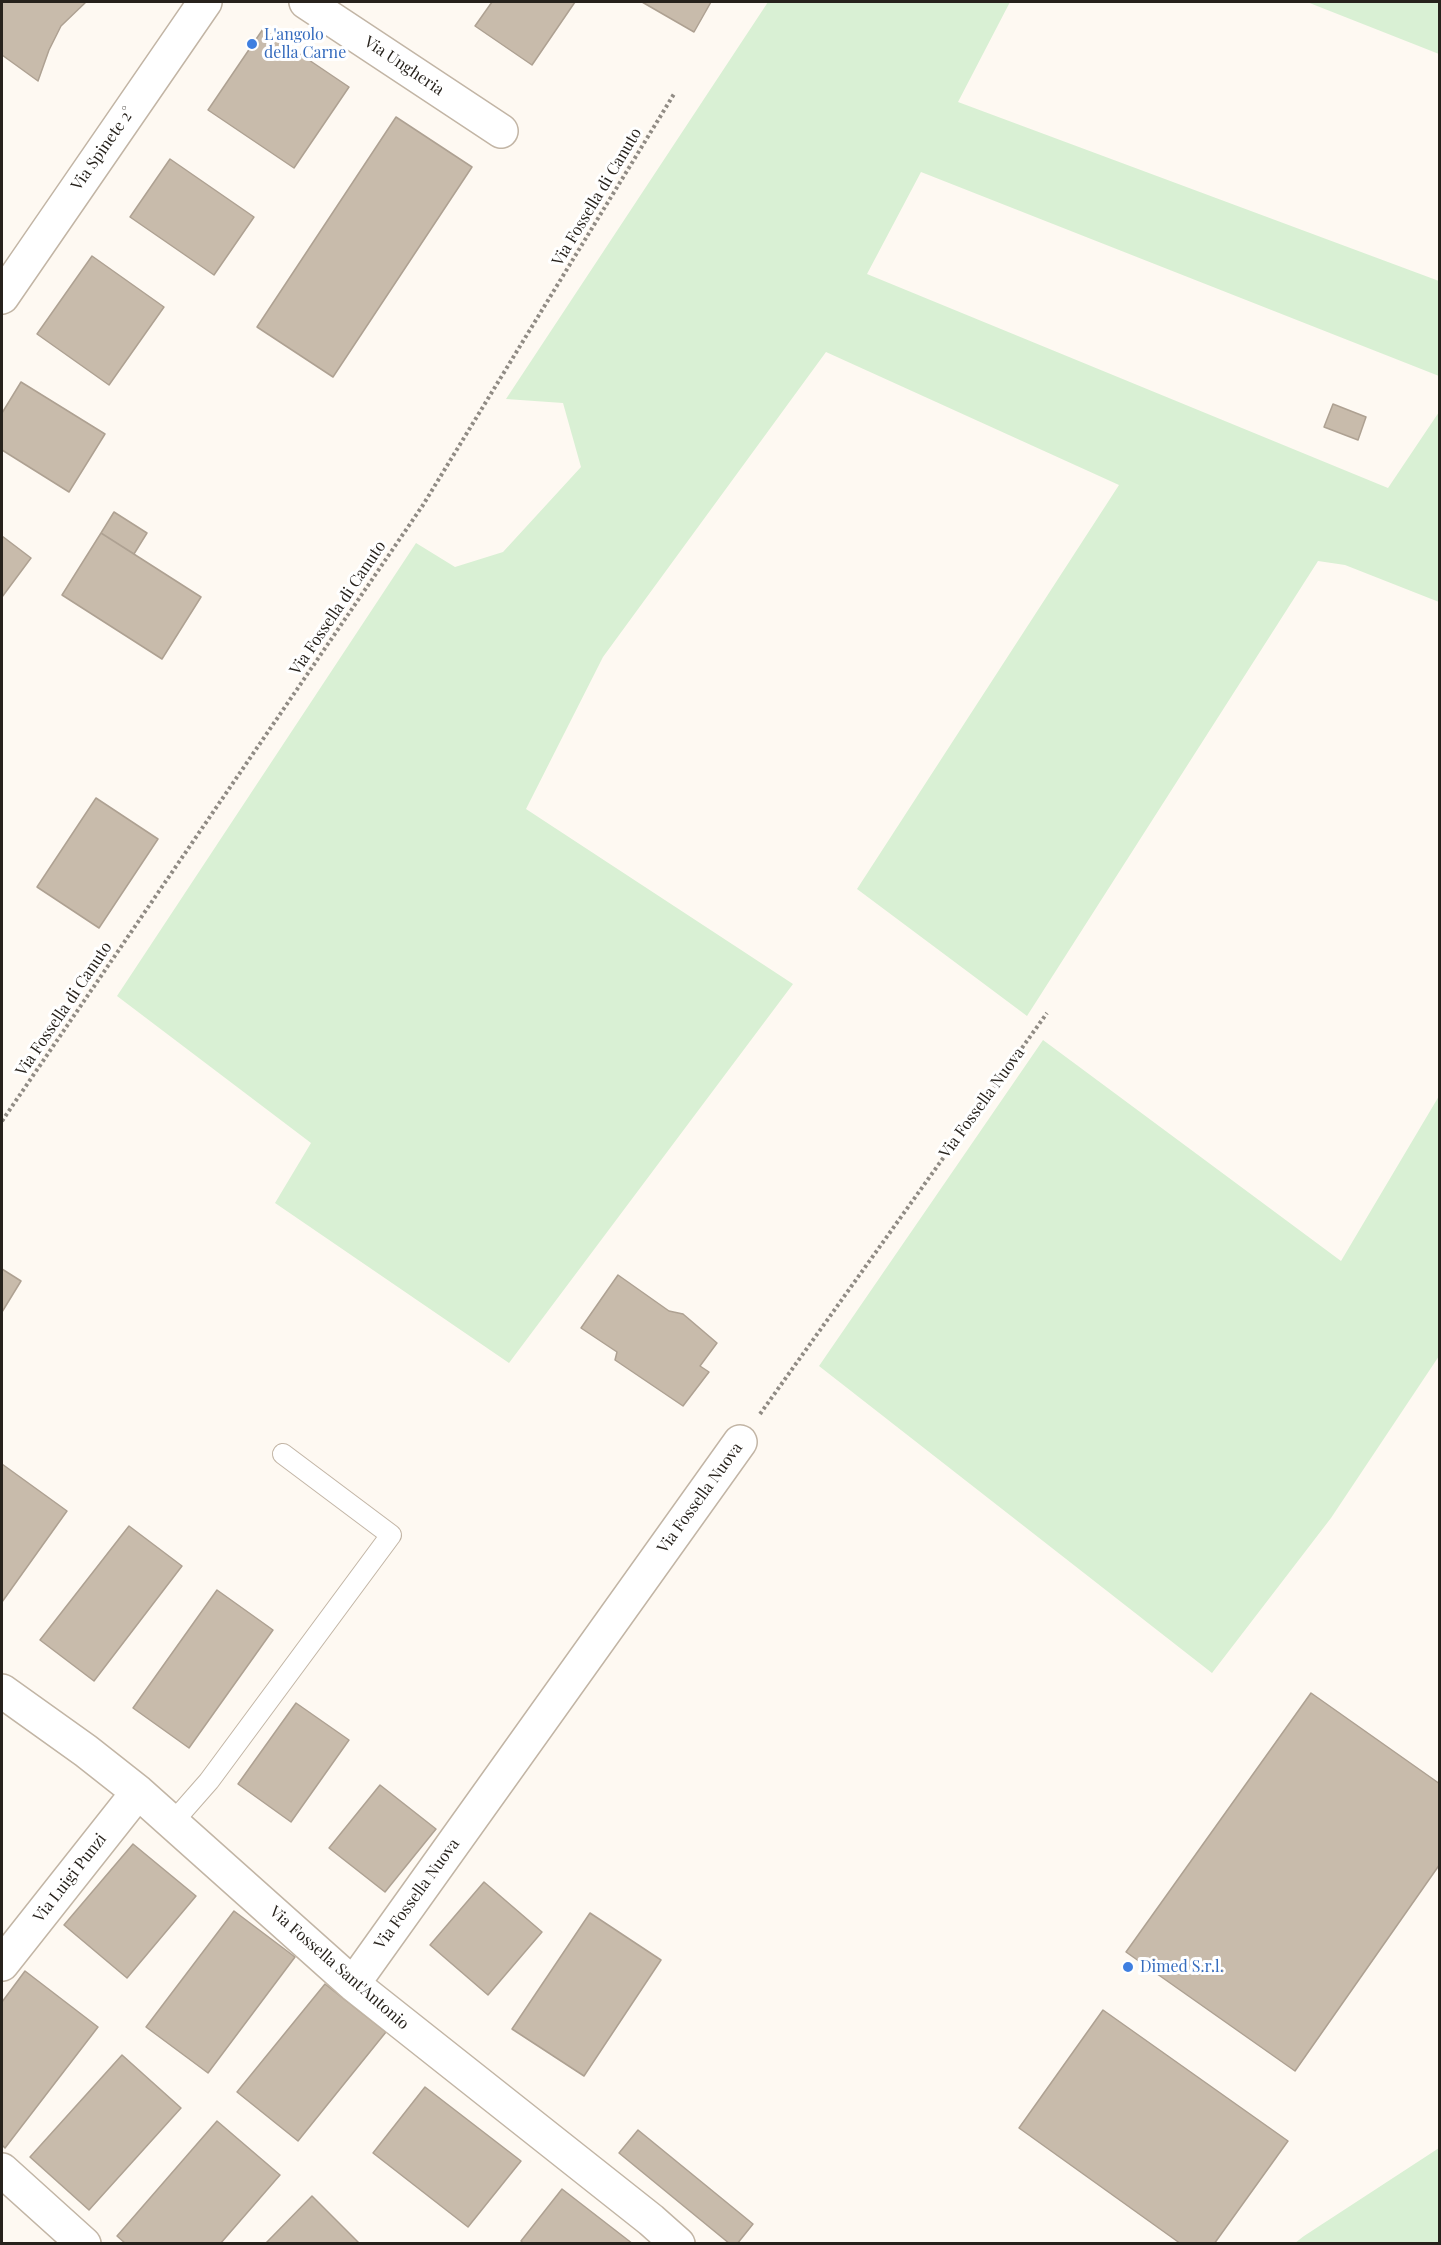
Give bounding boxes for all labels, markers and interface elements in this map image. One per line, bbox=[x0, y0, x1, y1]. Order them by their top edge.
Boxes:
place label: L'angolo della Carne bbox=[264, 25, 346, 63]
street label: Via Ungheria bbox=[360, 32, 448, 100]
marker: L'angolo della Carne bbox=[245, 37, 259, 51]
street label: Via Spinete 2° bbox=[67, 104, 139, 194]
street label: Via Fossella di Canuto bbox=[548, 125, 646, 269]
street label: Via Fossella di Canuto bbox=[286, 537, 390, 679]
street label: Via Fossella di Canuto bbox=[12, 938, 116, 1080]
street label: Via Fossella Nuova bbox=[935, 1044, 1029, 1162]
street label: Via Fossella Nuova bbox=[653, 1439, 747, 1557]
street label: Via Luigi Punzi bbox=[29, 1830, 111, 1926]
street label: Via Fossella Nuova bbox=[370, 1835, 464, 1953]
street label: Via Fossella Sant'Antonio bbox=[265, 1902, 413, 2034]
place label: Dimed S.r.l. bbox=[1140, 1957, 1224, 1977]
marker: Dimed S.r.l. bbox=[1121, 1960, 1135, 1974]

